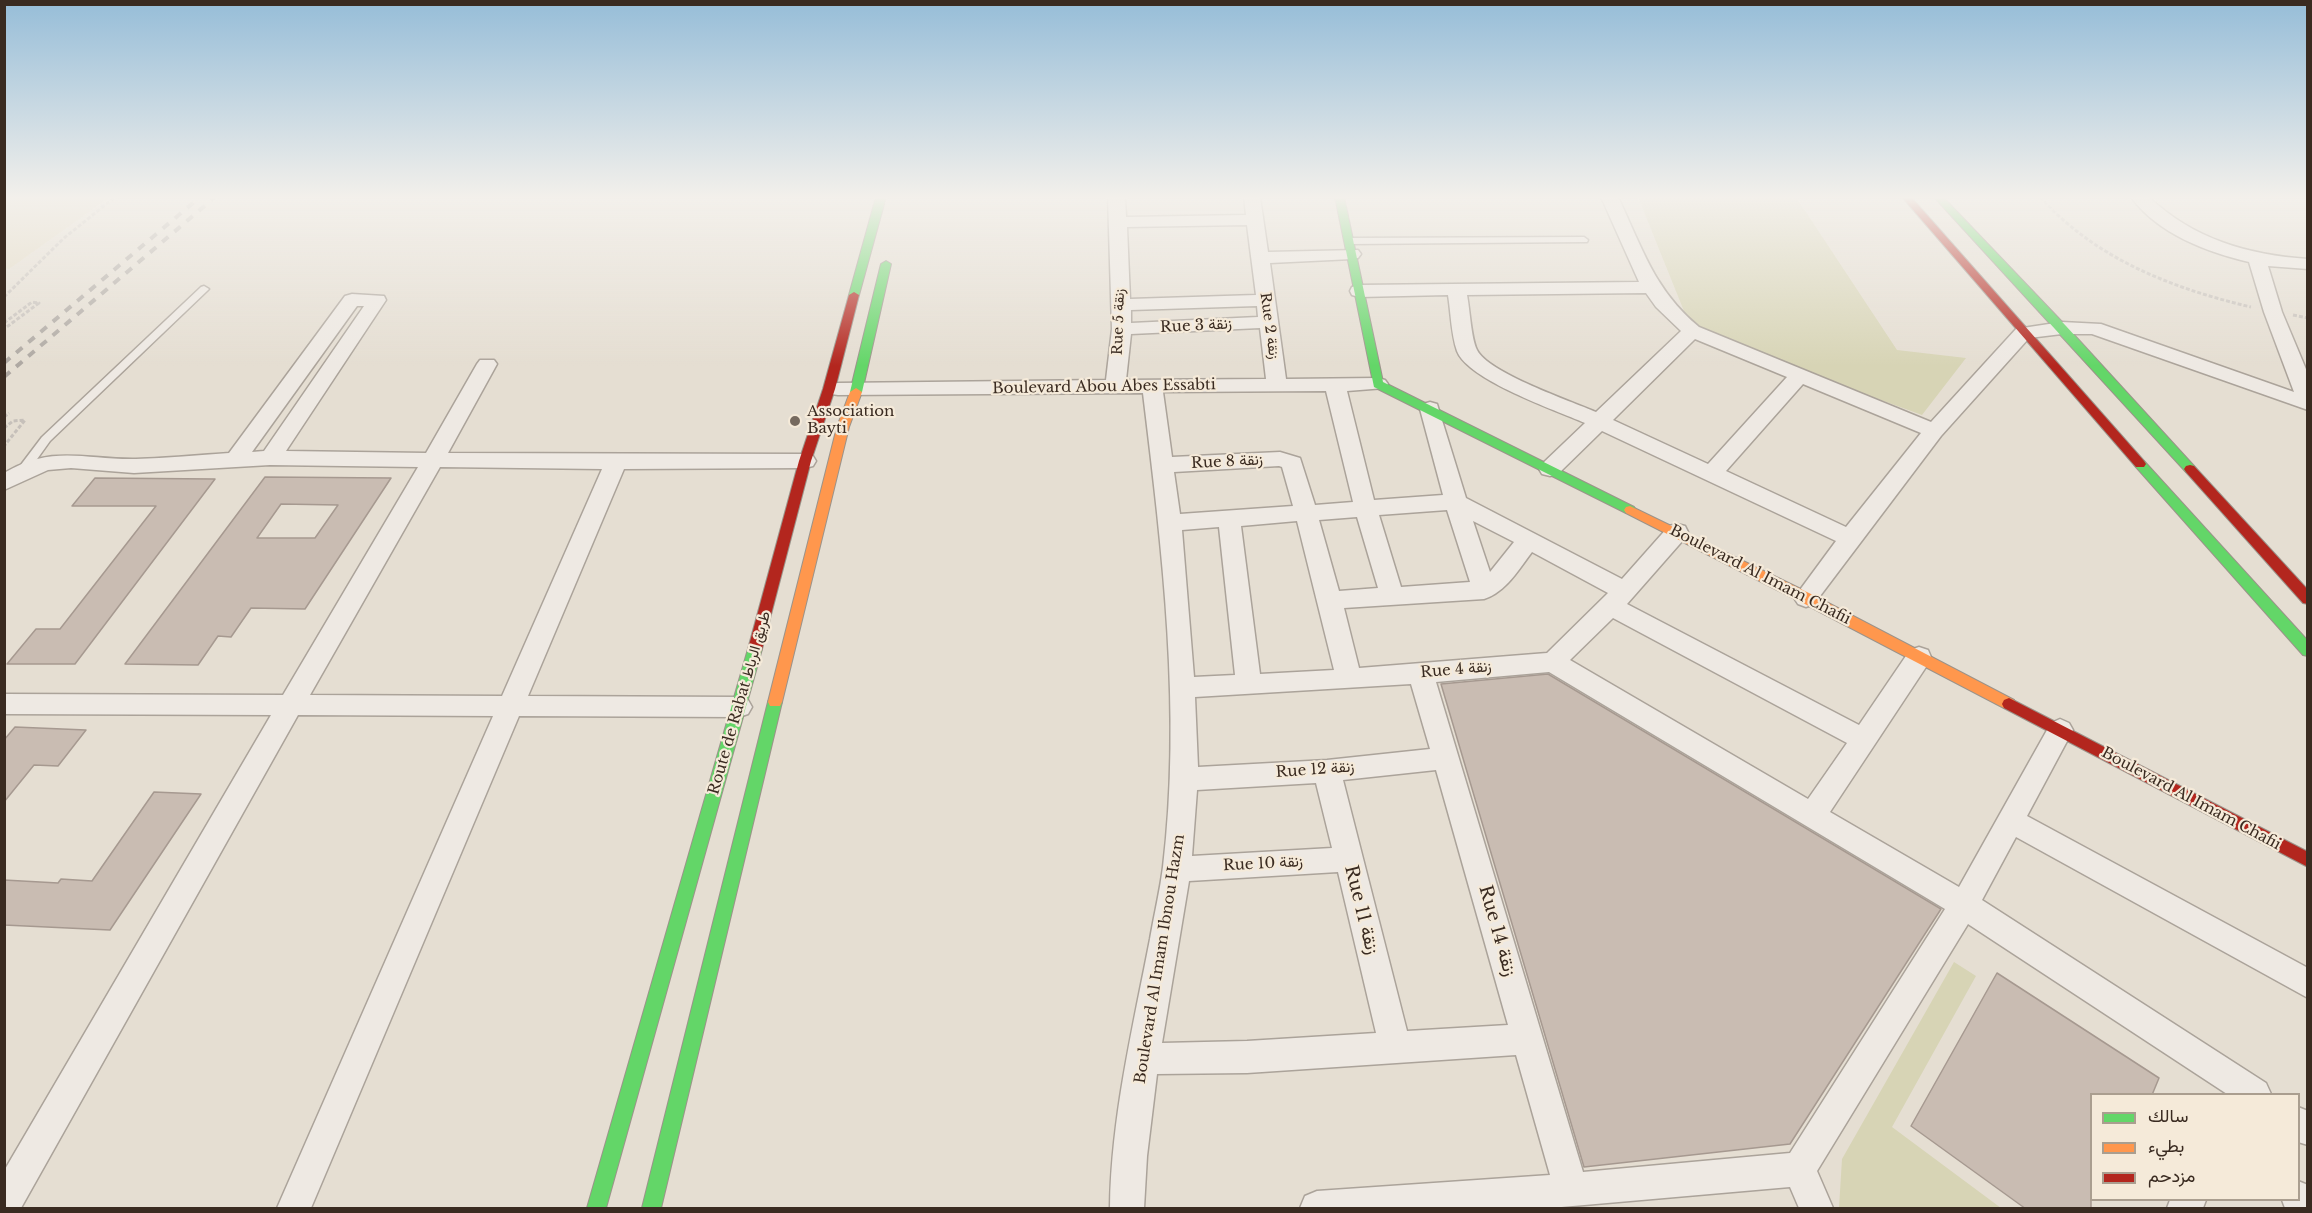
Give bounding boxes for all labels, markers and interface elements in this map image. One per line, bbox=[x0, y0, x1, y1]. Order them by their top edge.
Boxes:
street label: Rue 5 زنقة bbox=[1109, 288, 1129, 356]
street label: Rue 2 زنقة bbox=[1256, 292, 1282, 360]
street label: Rue 3 زنقة bbox=[1160, 315, 1232, 337]
street label: Boulevard Abou Abes Essabti bbox=[992, 376, 1216, 398]
place label: Association Bayti bbox=[807, 403, 894, 438]
marker: Association Bayti bbox=[788, 414, 802, 428]
street label: Rue 8 زنقة bbox=[1191, 451, 1263, 473]
street label: Boulevard Al Imam Chafii bbox=[1666, 521, 1854, 629]
street label: Route de Rabat طريق الرباط bbox=[705, 609, 775, 797]
street label: Rue 4 زنقة bbox=[1420, 658, 1492, 682]
street label: Boulevard Al Imam Chafii bbox=[2098, 744, 2284, 854]
street label: Rue 12 زنقة bbox=[1275, 758, 1355, 782]
street label: Boulevard Al Imam Ibnou Hazm bbox=[1131, 833, 1189, 1085]
street label: Rue 10 زنقة bbox=[1223, 853, 1303, 875]
street label: Rue 11 زنقة bbox=[1339, 863, 1383, 957]
street label: Rue 14 زنقة bbox=[1474, 883, 1520, 979]
legend bbox=[2090, 1093, 2300, 1201]
text: سالك bbox=[2148, 1105, 2188, 1127]
text: بطيء bbox=[2148, 1135, 2184, 1157]
text: مزدحم bbox=[2148, 1165, 2195, 1187]

